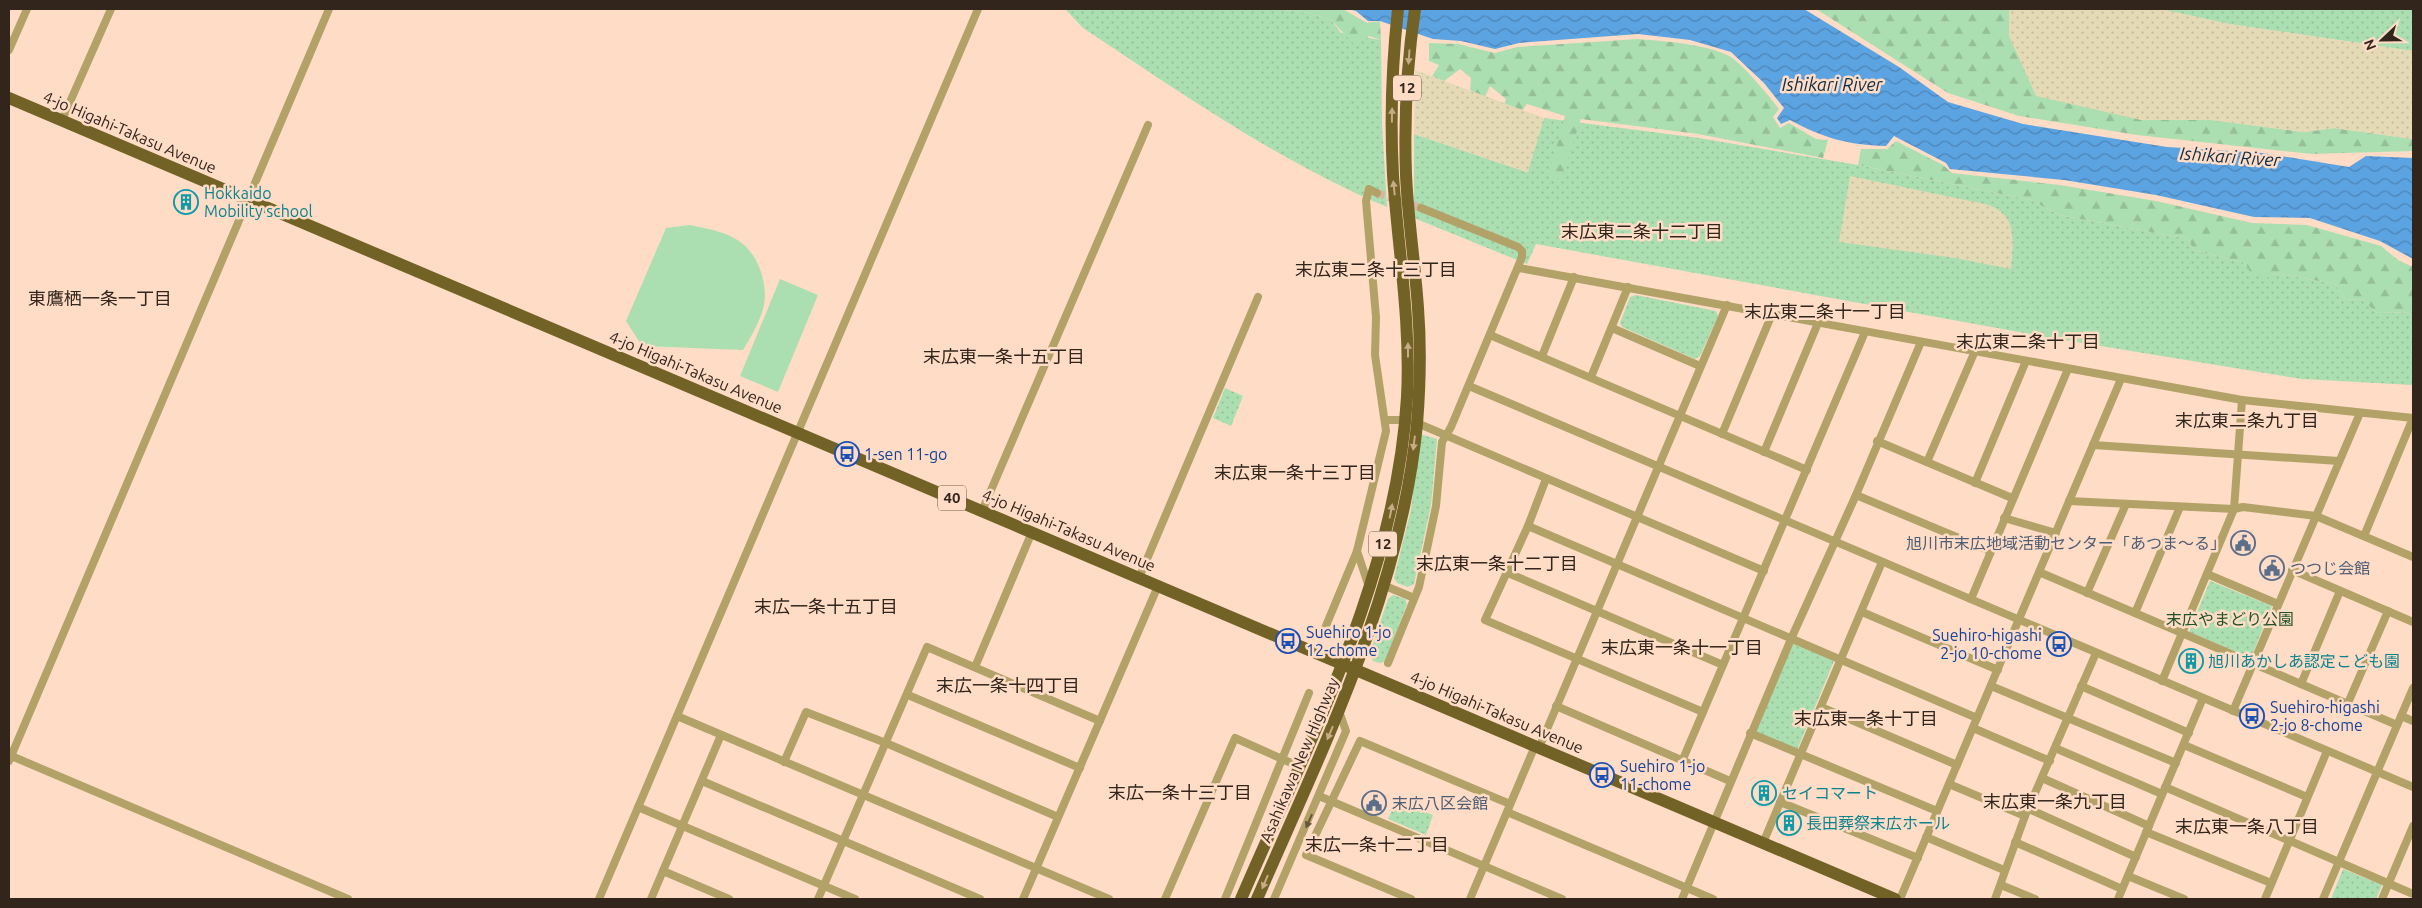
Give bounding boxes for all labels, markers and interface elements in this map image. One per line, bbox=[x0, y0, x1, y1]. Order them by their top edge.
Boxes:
north arrow bbox=[2357, 15, 2407, 65]
text: N bbox=[2361, 37, 2379, 53]
one-way arrow bbox=[1405, 49, 1413, 65]
water label: Ishikari River bbox=[1782, 74, 1883, 94]
road number: 12 bbox=[1393, 76, 1421, 100]
street label: 4-jo Higahi-Takasu Avenue bbox=[41, 87, 219, 177]
one-way arrow bbox=[1388, 107, 1396, 123]
water label: Ishikari River bbox=[2179, 143, 2282, 170]
one-way arrow bbox=[1390, 180, 1398, 196]
place label: Hokkaido Mobility school bbox=[204, 184, 313, 220]
building icon: Hokkaido Mobility school bbox=[173, 189, 199, 215]
district label: 末広東二条十二丁目 bbox=[1561, 221, 1723, 241]
district label: 末広東二条十三丁目 bbox=[1295, 259, 1457, 279]
district label: 東鷹栖一条一丁目 bbox=[28, 288, 172, 308]
district label: 末広東二条十一丁目 bbox=[1744, 301, 1906, 321]
street label: 4-jo Higahi-Takasu Avenue bbox=[607, 327, 785, 417]
district label: 末広東二条十丁目 bbox=[1956, 331, 2100, 351]
one-way arrow bbox=[1404, 342, 1412, 358]
district label: 末広東一条十五丁目 bbox=[923, 346, 1085, 366]
district label: 末広東二条九丁目 bbox=[2175, 410, 2319, 430]
one-way arrow bbox=[1410, 436, 1418, 452]
bus stop icon: 1-sen 11-go bbox=[834, 441, 860, 467]
place label: 1-sen 11-go bbox=[864, 445, 947, 463]
district label: 末広東一条十三丁目 bbox=[1214, 462, 1376, 482]
street label: 4-jo Higahi-Takasu Avenue bbox=[980, 485, 1158, 575]
road number: 40 bbox=[938, 486, 966, 510]
one-way arrow bbox=[1387, 504, 1395, 519]
public building icon: 旭川市末広地域活動センター「あつま〜る」 bbox=[2230, 530, 2256, 556]
road number: 12 bbox=[1369, 532, 1397, 556]
place label: 旭川市末広地域活動センター「あつま〜る」 bbox=[1906, 534, 2226, 552]
district label: 末広東一条十二丁目 bbox=[1416, 553, 1578, 573]
public building icon: つつじ会館 bbox=[2259, 555, 2285, 581]
place label: つつじ会館 bbox=[2290, 559, 2370, 577]
district label: 末広一条十五丁目 bbox=[754, 596, 898, 616]
park label: 末広やまどり公園 bbox=[2166, 610, 2294, 628]
place label: Suehiro 1-jo 12-chome bbox=[1306, 623, 1391, 659]
place label: Suehiro-higashi 2-jo 10-chome bbox=[1932, 626, 2042, 662]
bus stop icon: Suehiro 1-jo 12-chome bbox=[1275, 628, 1301, 654]
bus stop icon: Suehiro-higashi 2-jo 10-chome bbox=[2046, 631, 2072, 657]
district label: 末広東一条十一丁目 bbox=[1601, 637, 1763, 657]
building icon: 旭川あかしあ認定こども園 bbox=[2178, 648, 2204, 674]
place label: 旭川あかしあ認定こども園 bbox=[2208, 652, 2400, 670]
street label: 4-jo Higahi-Takasu Avenue bbox=[1408, 667, 1586, 757]
district label: 末広一条十四丁目 bbox=[936, 675, 1080, 695]
street label: Asahikawa New Highway bbox=[1256, 675, 1342, 845]
place label: Suehiro-higashi 2-jo 8-chome bbox=[2270, 698, 2380, 734]
bus stop icon: Suehiro-higashi 2-jo 8-chome bbox=[2239, 703, 2265, 729]
district label: 末広東一条十丁目 bbox=[1794, 708, 1938, 728]
one-way arrow bbox=[1325, 726, 1333, 740]
place label: Suehiro 1-jo 11-chome bbox=[1620, 757, 1705, 793]
bus stop icon: Suehiro 1-jo 11-chome bbox=[1589, 762, 1615, 788]
building icon: セイコマート bbox=[1751, 780, 1777, 806]
district label: 末広一条十三丁目 bbox=[1108, 782, 1252, 802]
place label: セイコマート bbox=[1782, 784, 1878, 802]
public building icon: 末広八区会館 bbox=[1361, 790, 1387, 816]
district label: 末広東一条九丁目 bbox=[1983, 791, 2127, 811]
place label: 末広八区会館 bbox=[1392, 794, 1488, 812]
building icon: 長田葬祭末広ホール bbox=[1776, 810, 1802, 836]
one-way arrow bbox=[1304, 814, 1312, 828]
place label: 長田葬祭末広ホール bbox=[1806, 814, 1950, 832]
district label: 末広東一条八丁目 bbox=[2175, 816, 2319, 836]
district label: 末広一条十二丁目 bbox=[1305, 834, 1449, 854]
one-way arrow bbox=[1260, 875, 1268, 889]

